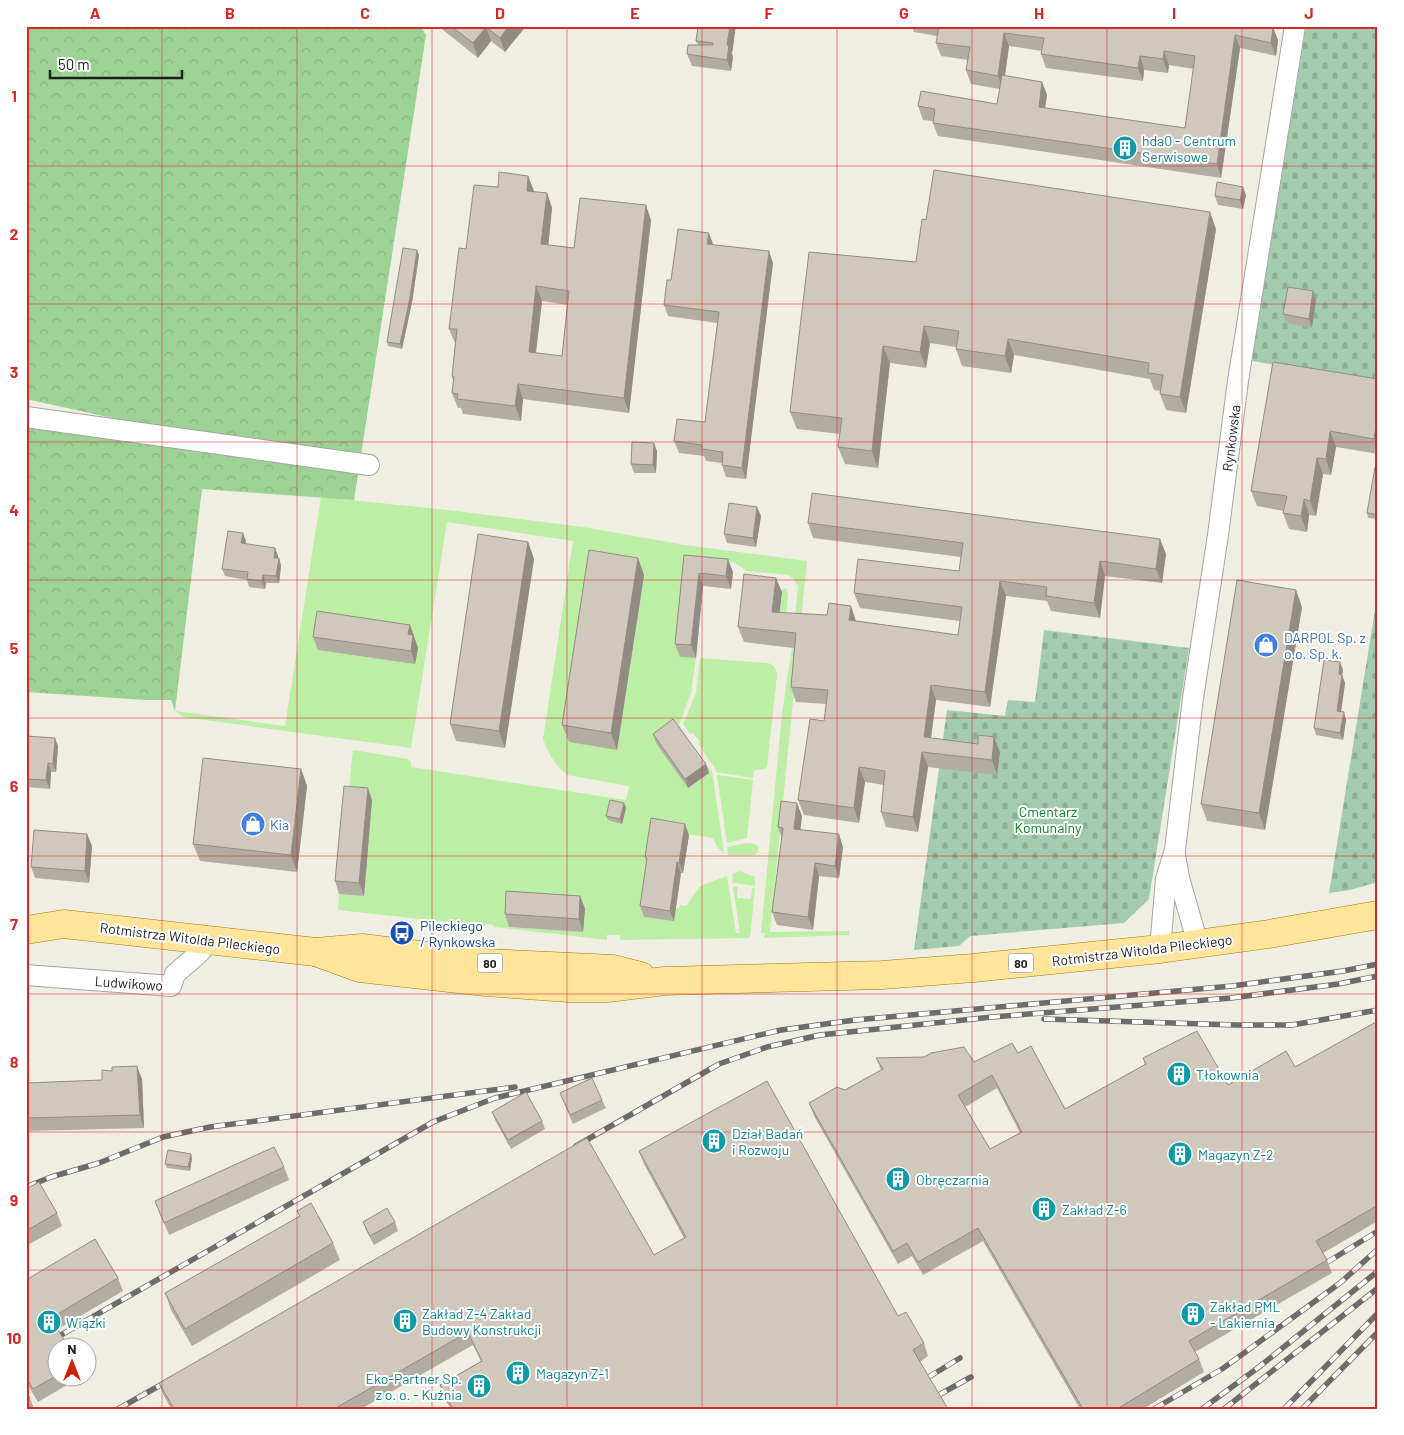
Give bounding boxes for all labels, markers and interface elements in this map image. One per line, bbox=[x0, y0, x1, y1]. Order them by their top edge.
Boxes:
text: A bbox=[90, 3, 101, 22]
text: B bbox=[225, 3, 235, 22]
text: C bbox=[360, 3, 370, 22]
text: D bbox=[495, 3, 505, 22]
text: E bbox=[630, 3, 640, 22]
text: F bbox=[765, 3, 774, 22]
text: G bbox=[899, 3, 909, 22]
text: H bbox=[1034, 3, 1044, 22]
text: I bbox=[1172, 3, 1176, 22]
text: J bbox=[1304, 3, 1314, 22]
scale bar bbox=[50, 48, 182, 80]
text: 50 m bbox=[58, 55, 90, 73]
text: 1 bbox=[11, 86, 17, 105]
place label: hda0 - Centrum Serwisowe bbox=[1142, 132, 1236, 165]
building icon: hda0 - Centrum Serwisowe bbox=[1112, 135, 1138, 161]
text: 2 bbox=[10, 224, 19, 243]
text: 3 bbox=[10, 362, 18, 381]
street label: Rynkowska bbox=[1218, 404, 1244, 472]
text: 4 bbox=[9, 500, 19, 519]
place label: DARPOL Sp. z o.o. Sp. k. bbox=[1284, 629, 1366, 662]
shop icon: DARPOL Sp. z o.o. Sp. k. bbox=[1253, 632, 1279, 658]
text: 5 bbox=[10, 638, 19, 657]
text: 6 bbox=[10, 776, 19, 795]
park label: Cmentarz Komunalny bbox=[1015, 803, 1082, 836]
shop icon: Kia bbox=[240, 811, 266, 837]
place label: Kia bbox=[270, 816, 289, 833]
text: 7 bbox=[10, 914, 18, 933]
place label: Pileckiego / Rynkowska bbox=[420, 917, 496, 950]
street label: Rotmistrza Witolda Pileckiego bbox=[99, 918, 281, 958]
bus stop icon: Pileckiego / Rynkowska bbox=[389, 920, 415, 946]
street label: Rotmistrza Witolda Pileckiego bbox=[1051, 930, 1233, 970]
road number: 80 bbox=[478, 954, 502, 972]
road number: 80 bbox=[1008, 954, 1034, 972]
street label: Ludwikowo bbox=[94, 972, 164, 994]
text: 8 bbox=[10, 1052, 19, 1071]
building icon: Tłokownia bbox=[1166, 1061, 1192, 1087]
place label: Tłokownia bbox=[1196, 1066, 1259, 1083]
place label: Dział Badań i Rozwoju bbox=[732, 1125, 803, 1158]
building icon: Dział Badań i Rozwoju bbox=[701, 1128, 727, 1154]
building icon: Magazyn Z-2 bbox=[1167, 1141, 1193, 1167]
place label: Magazyn Z-2 bbox=[1198, 1146, 1274, 1163]
building icon: Obręczarnia bbox=[885, 1166, 911, 1192]
place label: Obręczarnia bbox=[916, 1171, 989, 1188]
text: 9 bbox=[10, 1190, 18, 1209]
building icon: Zakład Z-6 bbox=[1031, 1196, 1057, 1222]
place label: Zakład Z-6 bbox=[1062, 1201, 1127, 1218]
place label: Zakład PML - Lakiernia bbox=[1210, 1298, 1281, 1331]
building icon: Zakład PML - Lakiernia bbox=[1180, 1301, 1206, 1327]
place label: Zakład Z-4 Zakład Budowy Konstrukcji bbox=[422, 1305, 541, 1338]
building icon: Zakład Z-4 Zakład Budowy Konstrukcji bbox=[392, 1308, 418, 1334]
building icon: Wiązki bbox=[36, 1309, 62, 1335]
place label: Wiązki bbox=[66, 1314, 106, 1331]
text: 10 bbox=[7, 1328, 21, 1347]
north arrow bbox=[48, 1338, 98, 1388]
text: N bbox=[67, 1340, 77, 1357]
building icon: Magazyn Z-1 bbox=[505, 1360, 531, 1386]
place label: Magazyn Z-1 bbox=[536, 1365, 609, 1382]
place label: Eko-Partner Sp. z o. o. - Kuźnia bbox=[366, 1370, 462, 1403]
building icon: Eko-Partner Sp. z o. o. - Kuźnia bbox=[466, 1373, 492, 1399]

